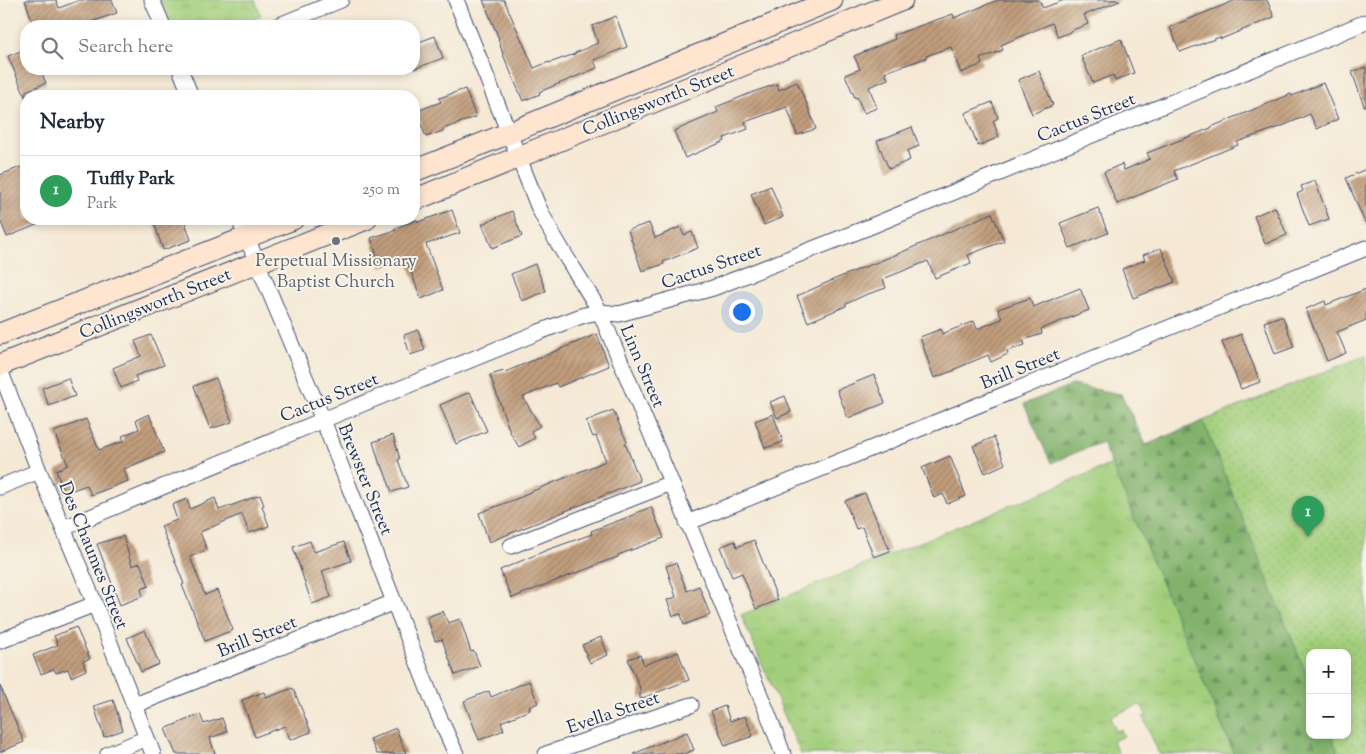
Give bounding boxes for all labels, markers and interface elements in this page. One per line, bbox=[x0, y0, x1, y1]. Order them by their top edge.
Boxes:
search box bbox=[20, 20, 420, 75]
icon: search bbox=[38, 34, 66, 62]
text: Search here bbox=[78, 34, 173, 61]
street label: Collingsworth Street bbox=[579, 59, 739, 144]
street label: Cactus Street bbox=[1034, 87, 1140, 150]
text: Nearby bbox=[40, 108, 105, 138]
text: Tuffly Park bbox=[87, 166, 175, 193]
text: 1 bbox=[53, 179, 59, 202]
text: 250 m bbox=[362, 179, 400, 202]
text: Park bbox=[87, 193, 118, 216]
marker: Perpetual Missionary Baptist Church bbox=[330, 235, 342, 247]
street label: Cactus Street bbox=[658, 239, 765, 297]
place label: Perpetual Missionary Baptist Church bbox=[255, 249, 417, 296]
street label: Collingsworth Street bbox=[76, 262, 236, 347]
your location bbox=[729, 299, 755, 325]
street label: Linn Street bbox=[612, 321, 670, 412]
street label: Brill Street bbox=[977, 342, 1064, 398]
street label: Cactus Street bbox=[277, 367, 383, 430]
street label: Brewster Street bbox=[330, 420, 398, 539]
street label: Des Chaumes Street bbox=[51, 478, 134, 634]
pin: 1 bbox=[1292, 496, 1324, 537]
street label: Brill Street bbox=[214, 610, 301, 666]
map controls bbox=[1306, 649, 1351, 739]
button: + bbox=[1306, 649, 1351, 694]
street label: Evella Street bbox=[564, 686, 664, 742]
button: − bbox=[1306, 694, 1351, 739]

